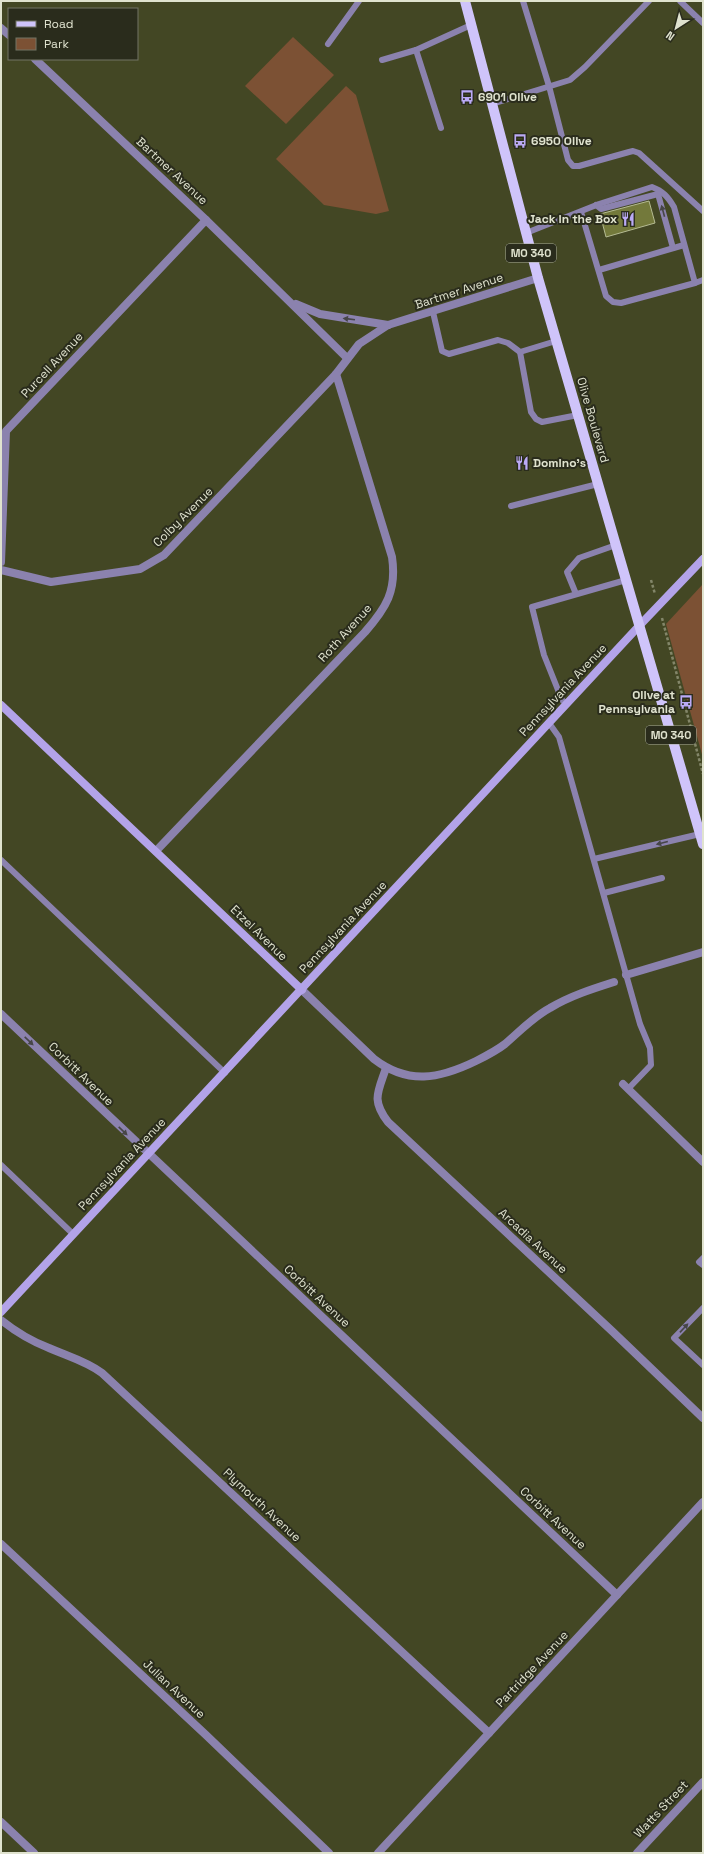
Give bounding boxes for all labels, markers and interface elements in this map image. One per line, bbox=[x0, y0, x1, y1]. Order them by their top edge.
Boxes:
legend bbox=[8, 8, 138, 60]
north arrow bbox=[656, 8, 696, 48]
text: Road bbox=[44, 16, 73, 32]
text: N bbox=[663, 28, 677, 44]
text: Park bbox=[44, 36, 69, 52]
bus stop icon: 6901 Olive bbox=[459, 89, 475, 105]
place label: 6901 Olive bbox=[478, 89, 537, 105]
bus stop icon: 6950 Olive bbox=[512, 133, 528, 149]
place label: 6950 Olive bbox=[531, 133, 592, 149]
street label: Bartmer Avenue bbox=[133, 134, 211, 208]
one-way arrow bbox=[660, 204, 666, 216]
place label: Jack in the Box bbox=[528, 211, 617, 227]
restaurant icon: Jack in the Box bbox=[620, 211, 636, 227]
road number: MO 340 bbox=[506, 244, 556, 262]
street label: Bartmer Avenue bbox=[413, 269, 505, 313]
one-way arrow bbox=[343, 316, 355, 323]
street label: Purcell Avenue bbox=[17, 329, 87, 401]
street label: Olive Boulevard bbox=[573, 375, 613, 465]
restaurant icon: Domino's bbox=[514, 455, 530, 471]
place label: Domino's bbox=[533, 455, 586, 471]
street label: Colby Avenue bbox=[150, 484, 216, 550]
street label: Roth Avenue bbox=[315, 601, 375, 665]
street label: Pennsylvania Avenue bbox=[516, 640, 610, 740]
place label: Olive at Pennsylvania bbox=[598, 687, 675, 717]
bus stop icon: Olive at Pennsylvania bbox=[678, 694, 694, 710]
road number: MO 340 bbox=[646, 726, 696, 744]
one-way arrow bbox=[656, 840, 668, 846]
street label: Pennsylvania Avenue bbox=[296, 877, 390, 977]
street label: Etzel Avenue bbox=[227, 902, 291, 964]
one-way arrow bbox=[24, 1036, 34, 1046]
street label: Corbitt Avenue bbox=[45, 1039, 117, 1109]
street label: Pennsylvania Avenue bbox=[75, 1114, 169, 1214]
one-way arrow bbox=[118, 1126, 128, 1135]
street label: Arcadia Avenue bbox=[495, 1205, 571, 1277]
street label: Corbitt Avenue bbox=[280, 1261, 354, 1331]
one-way arrow bbox=[679, 1323, 688, 1333]
street label: Plymouth Avenue bbox=[220, 1465, 304, 1545]
street label: Corbitt Avenue bbox=[516, 1483, 590, 1553]
street label: Partridge Avenue bbox=[492, 1627, 572, 1711]
street label: Julian Avenue bbox=[139, 1656, 209, 1722]
street label: Watts Street bbox=[630, 1777, 692, 1841]

